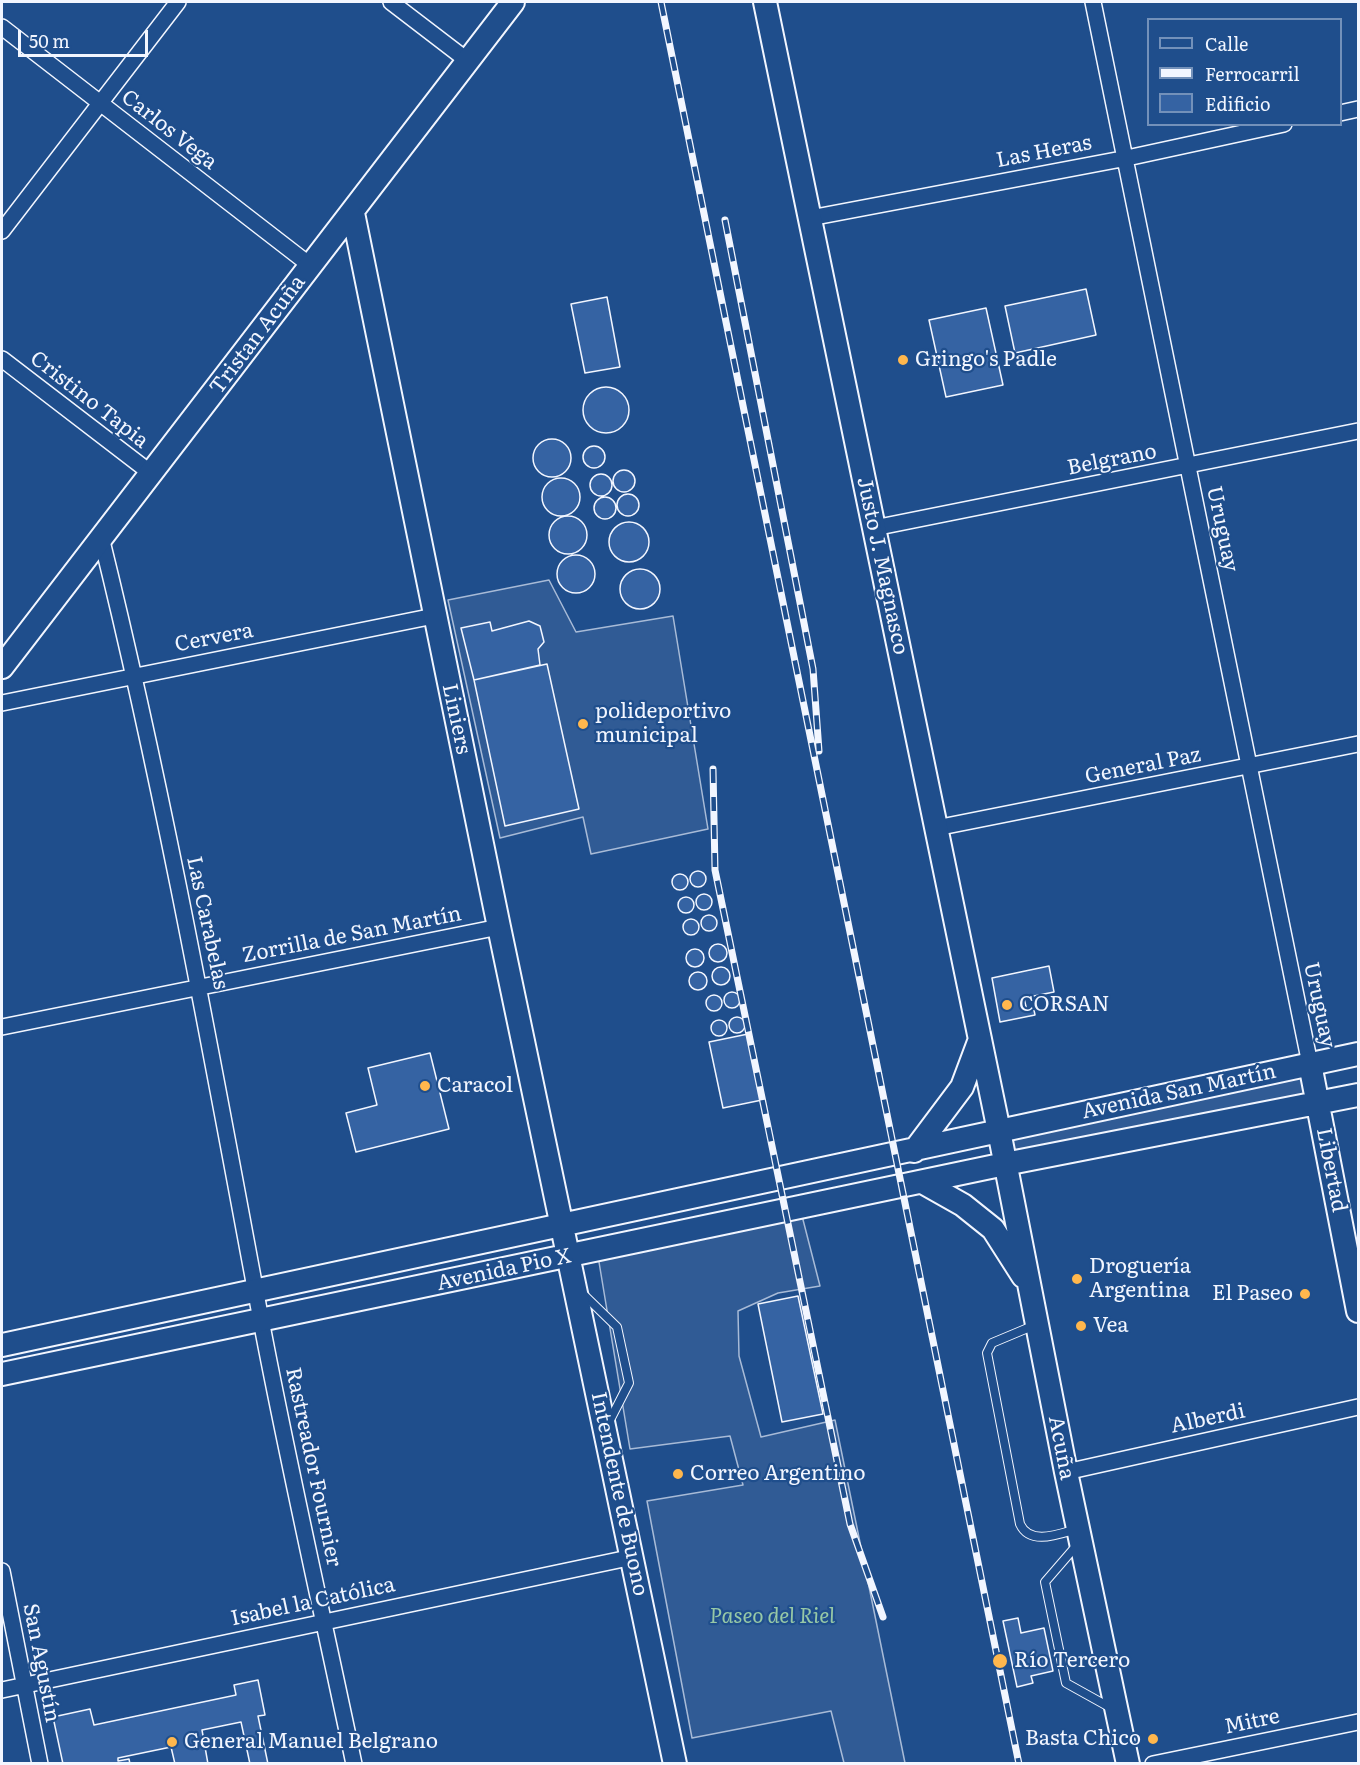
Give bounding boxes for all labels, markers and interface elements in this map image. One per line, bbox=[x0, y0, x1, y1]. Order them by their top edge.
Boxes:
scale bar bbox=[21, 18, 152, 56]
legend bbox=[1147, 18, 1342, 126]
text: 50 m bbox=[29, 27, 70, 54]
text: Calle bbox=[1205, 30, 1248, 57]
text: Ferrocarril bbox=[1205, 60, 1299, 87]
street label: Carlos Vega bbox=[116, 85, 222, 175]
text: Edificio bbox=[1205, 90, 1271, 117]
street label: Las Heras bbox=[994, 130, 1094, 174]
street label: Tristan Acuña bbox=[205, 270, 311, 400]
street label: Cristino Tapia bbox=[25, 346, 153, 454]
place label: Gringo's Padle bbox=[915, 347, 1057, 373]
marker: Gringo's Padle bbox=[896, 353, 910, 367]
street label: Belgrano bbox=[1065, 439, 1159, 481]
street label: Justo J. Magnasco bbox=[851, 475, 913, 657]
street label: Uruguay bbox=[1201, 484, 1243, 574]
street label: Cervera bbox=[173, 618, 255, 658]
street label: Liniers bbox=[436, 681, 476, 757]
place label: polideportivo municipal bbox=[595, 699, 731, 749]
marker: polideportivo municipal bbox=[576, 717, 590, 731]
street label: General Paz bbox=[1083, 742, 1203, 790]
street label: Las Carabelas bbox=[181, 854, 233, 992]
street label: Zorrilla de San Martín bbox=[240, 901, 464, 969]
street label: Uruguay bbox=[1298, 960, 1340, 1050]
place label: CORSAN bbox=[1019, 992, 1110, 1018]
marker: CORSAN bbox=[1000, 998, 1014, 1012]
street label: Avenida San Martín bbox=[1080, 1059, 1278, 1125]
place label: Caracol bbox=[437, 1073, 513, 1099]
marker: Caracol bbox=[418, 1079, 432, 1093]
street label: Libertad bbox=[1310, 1126, 1352, 1214]
street label: Avenida Pio X bbox=[435, 1243, 573, 1297]
place label: Droguería Argentina bbox=[1089, 1254, 1191, 1304]
marker: Droguería Argentina bbox=[1070, 1272, 1084, 1286]
place label: El Paseo bbox=[1212, 1281, 1293, 1307]
marker: El Paseo bbox=[1298, 1287, 1312, 1301]
place label: Vea bbox=[1093, 1313, 1129, 1339]
marker: Vea bbox=[1074, 1319, 1088, 1333]
street label: Rastreador Fournier bbox=[280, 1365, 346, 1569]
street label: Intendente de Buono bbox=[585, 1390, 653, 1598]
street label: Alberdi bbox=[1168, 1399, 1248, 1439]
street label: Acuña bbox=[1042, 1414, 1080, 1482]
place label: Correo Argentino bbox=[690, 1461, 866, 1487]
marker: Correo Argentino bbox=[671, 1467, 685, 1481]
street label: Isabel la Católica bbox=[229, 1572, 397, 1632]
street label: San Agustín bbox=[17, 1601, 65, 1725]
park label: Paseo del Riel bbox=[709, 1604, 835, 1630]
place label: Río Tercero bbox=[1014, 1648, 1130, 1674]
marker: Río Tercero bbox=[991, 1652, 1009, 1670]
street label: Mitre bbox=[1222, 1704, 1282, 1740]
place label: Basta Chico bbox=[1025, 1726, 1141, 1752]
place label: General Manuel Belgrano bbox=[184, 1729, 438, 1755]
marker: Basta Chico bbox=[1146, 1732, 1160, 1746]
marker: General Manuel Belgrano bbox=[165, 1735, 179, 1749]

